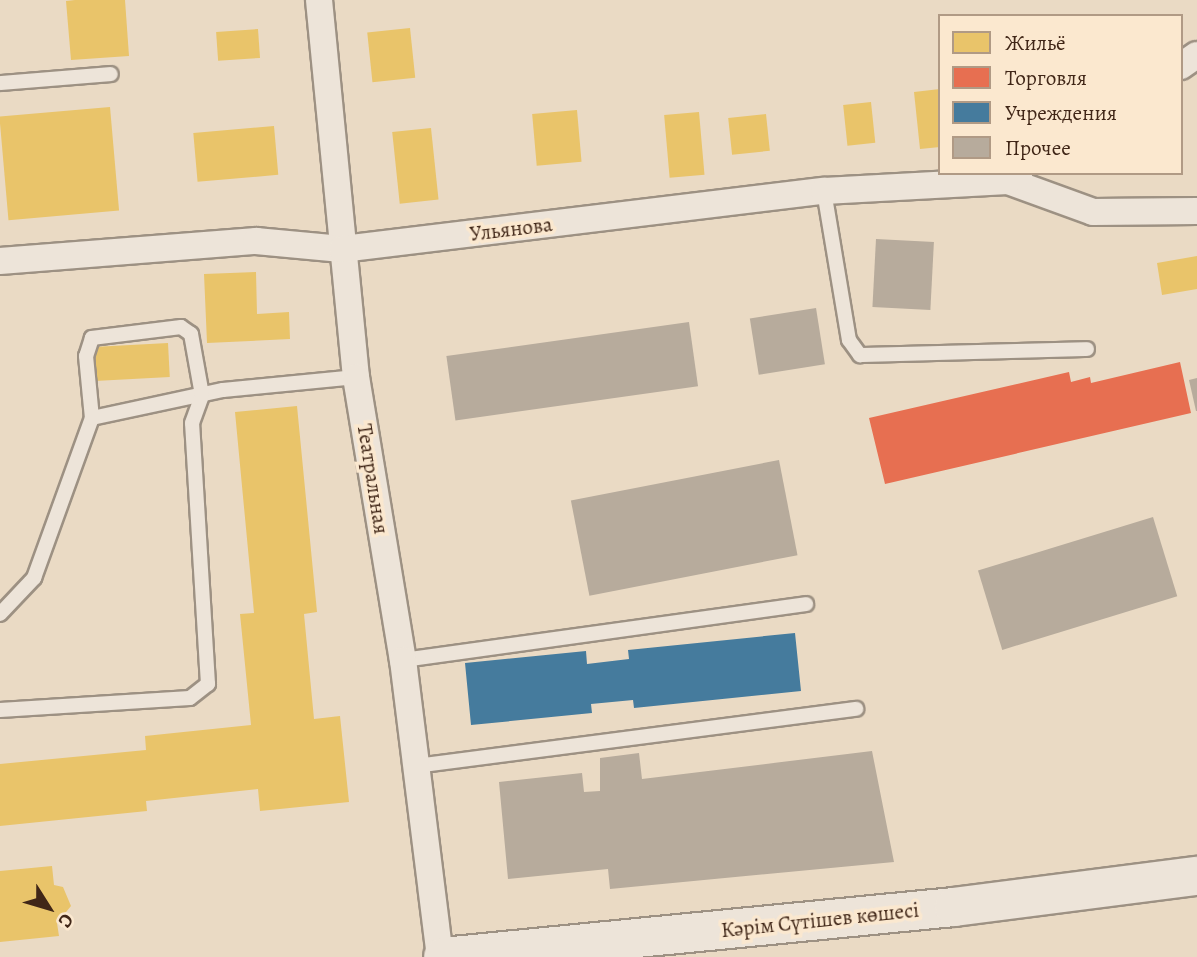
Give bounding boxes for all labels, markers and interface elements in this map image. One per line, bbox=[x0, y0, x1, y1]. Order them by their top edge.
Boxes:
legend bbox=[938, 14, 1183, 175]
text: Жильё bbox=[1005, 29, 1066, 57]
text: Торговля bbox=[1005, 64, 1087, 92]
text: Учреждения bbox=[1005, 99, 1117, 127]
text: Прочее bbox=[1005, 134, 1071, 162]
street label: Ульянова bbox=[468, 211, 554, 247]
street label: Театральная bbox=[352, 422, 394, 536]
north arrow bbox=[14, 873, 84, 943]
street label: Кәрім Сүтішев көшесі bbox=[720, 897, 920, 943]
text: С bbox=[52, 908, 80, 933]

